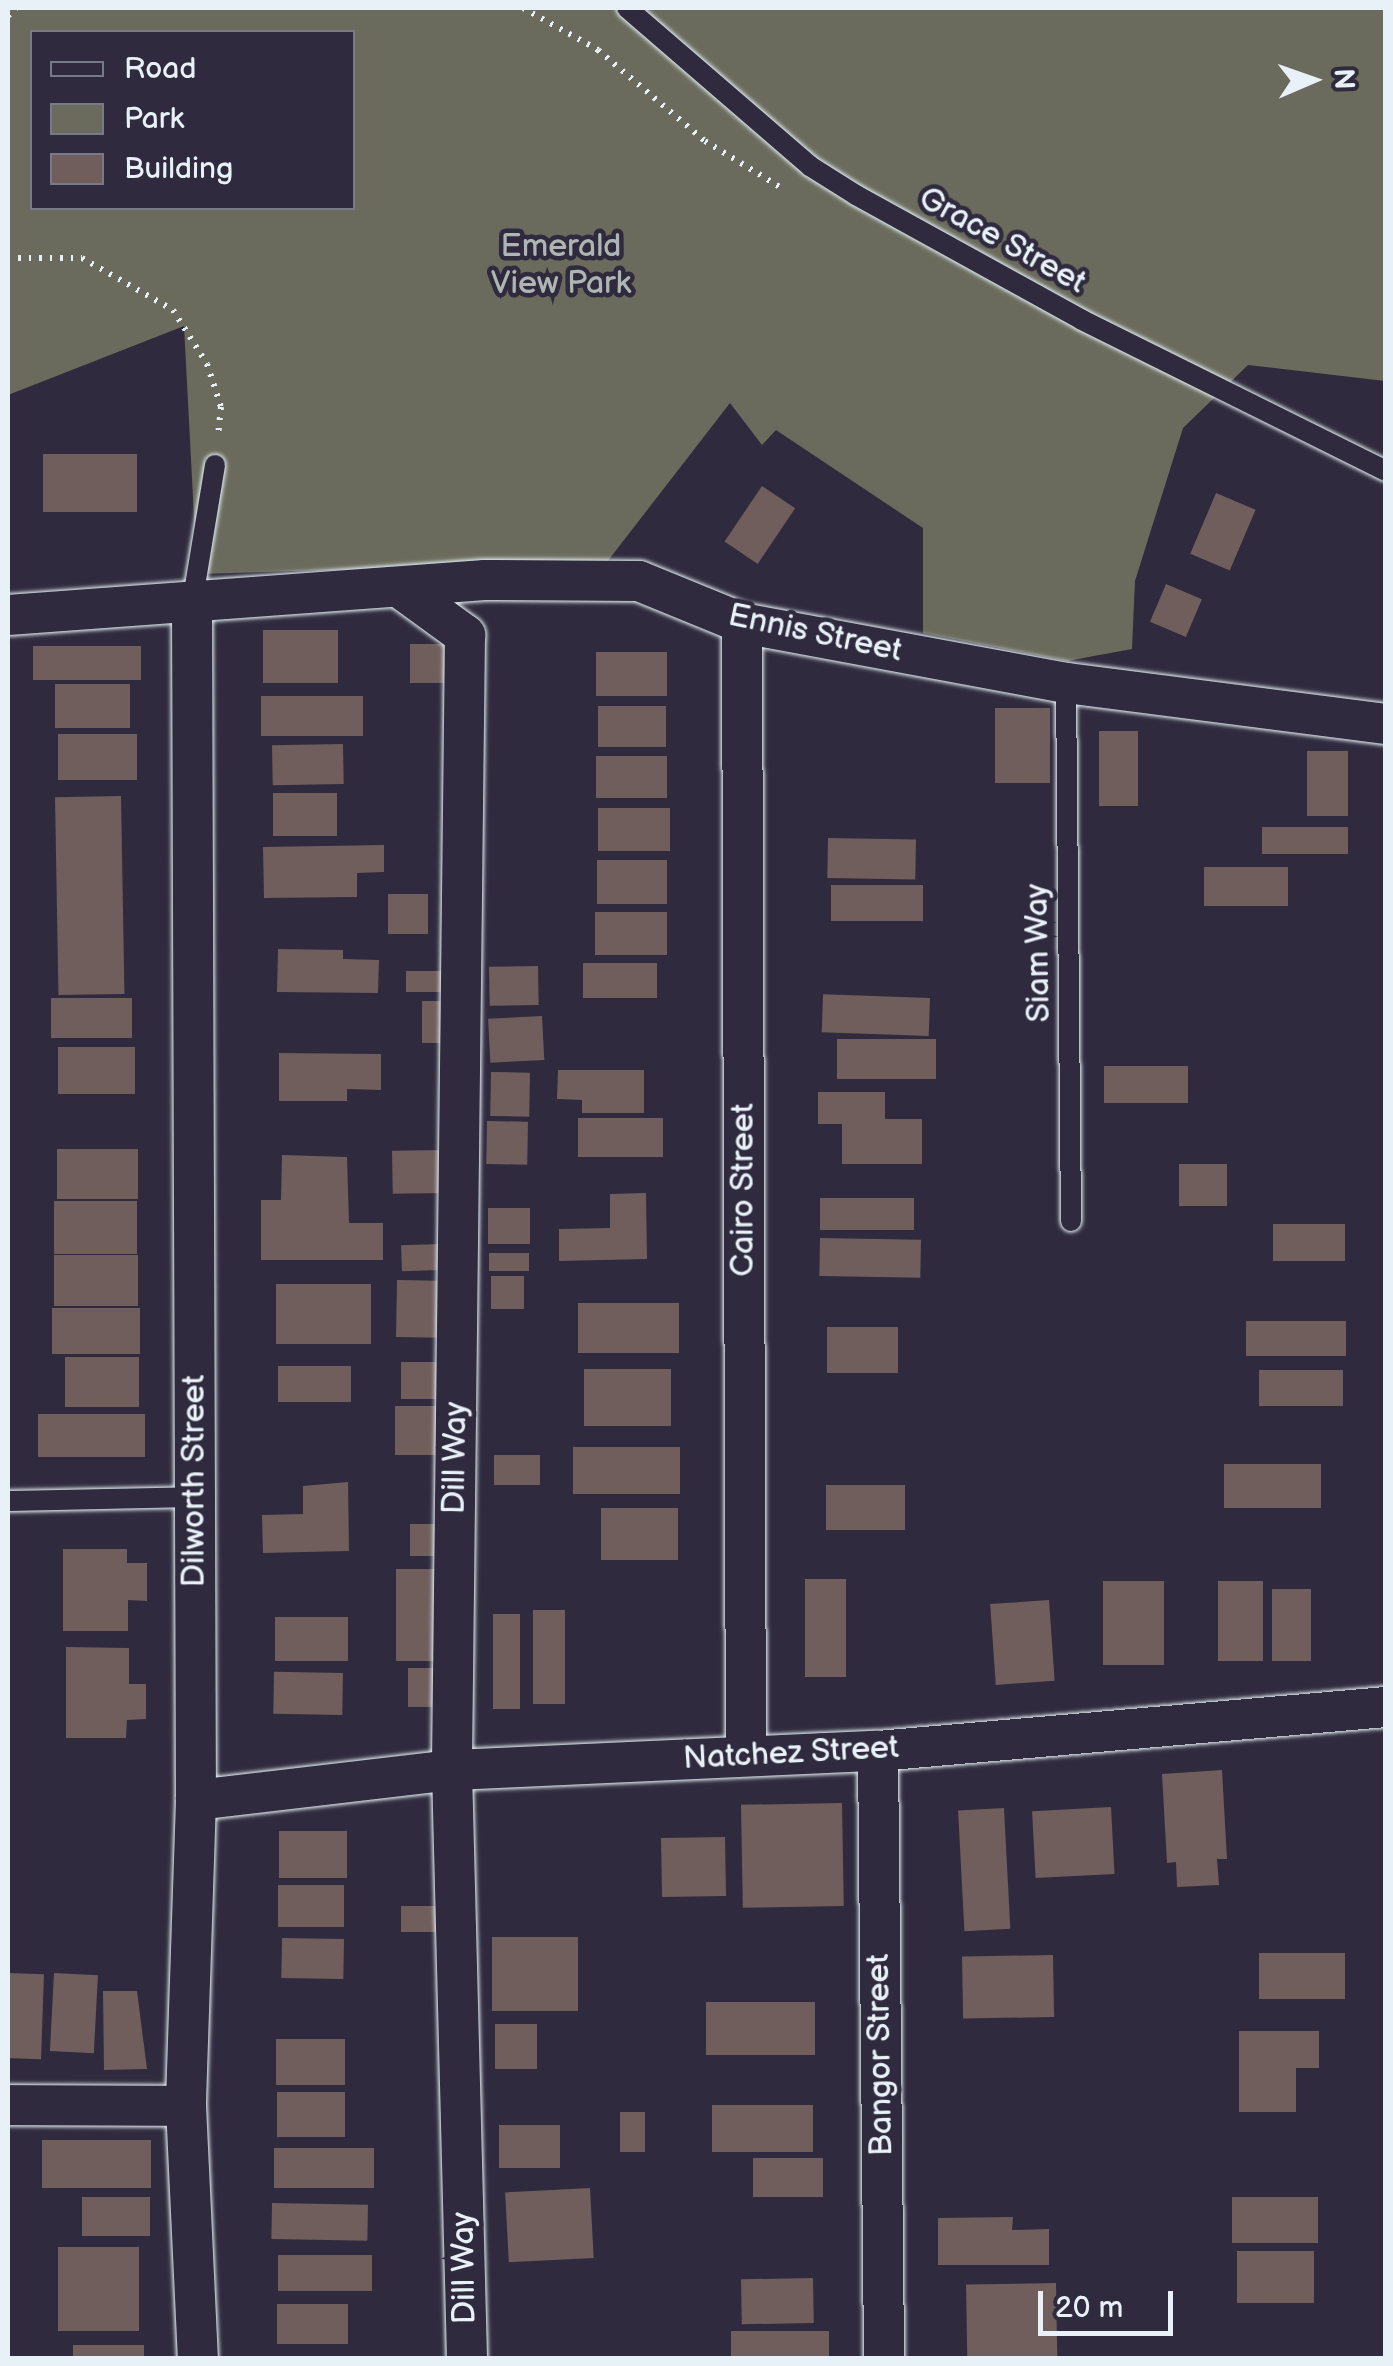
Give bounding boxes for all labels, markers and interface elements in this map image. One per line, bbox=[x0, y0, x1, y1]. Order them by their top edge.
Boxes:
legend bbox=[30, 30, 355, 210]
north arrow bbox=[1263, 30, 1363, 130]
text: Road bbox=[124, 51, 197, 87]
text: N bbox=[1327, 68, 1360, 90]
text: Park bbox=[124, 101, 184, 137]
text: Building bbox=[124, 151, 233, 187]
street label: Grace Street bbox=[912, 179, 1092, 303]
park label: Emerald View Park bbox=[491, 229, 631, 304]
street label: Ennis Street bbox=[724, 597, 906, 671]
street label: Siam Way bbox=[1019, 883, 1059, 1023]
street label: Cairo Street bbox=[725, 1103, 763, 1277]
street label: Dilworth Street bbox=[176, 1374, 214, 1588]
street label: Dill Way bbox=[436, 1401, 476, 1515]
street label: Natchez Street bbox=[682, 1729, 900, 1779]
street label: Bangor Street bbox=[860, 1953, 902, 2157]
street label: Dill Way bbox=[445, 2211, 485, 2325]
scale bar bbox=[1043, 2271, 1178, 2333]
text: 20 m bbox=[1055, 2290, 1123, 2326]

